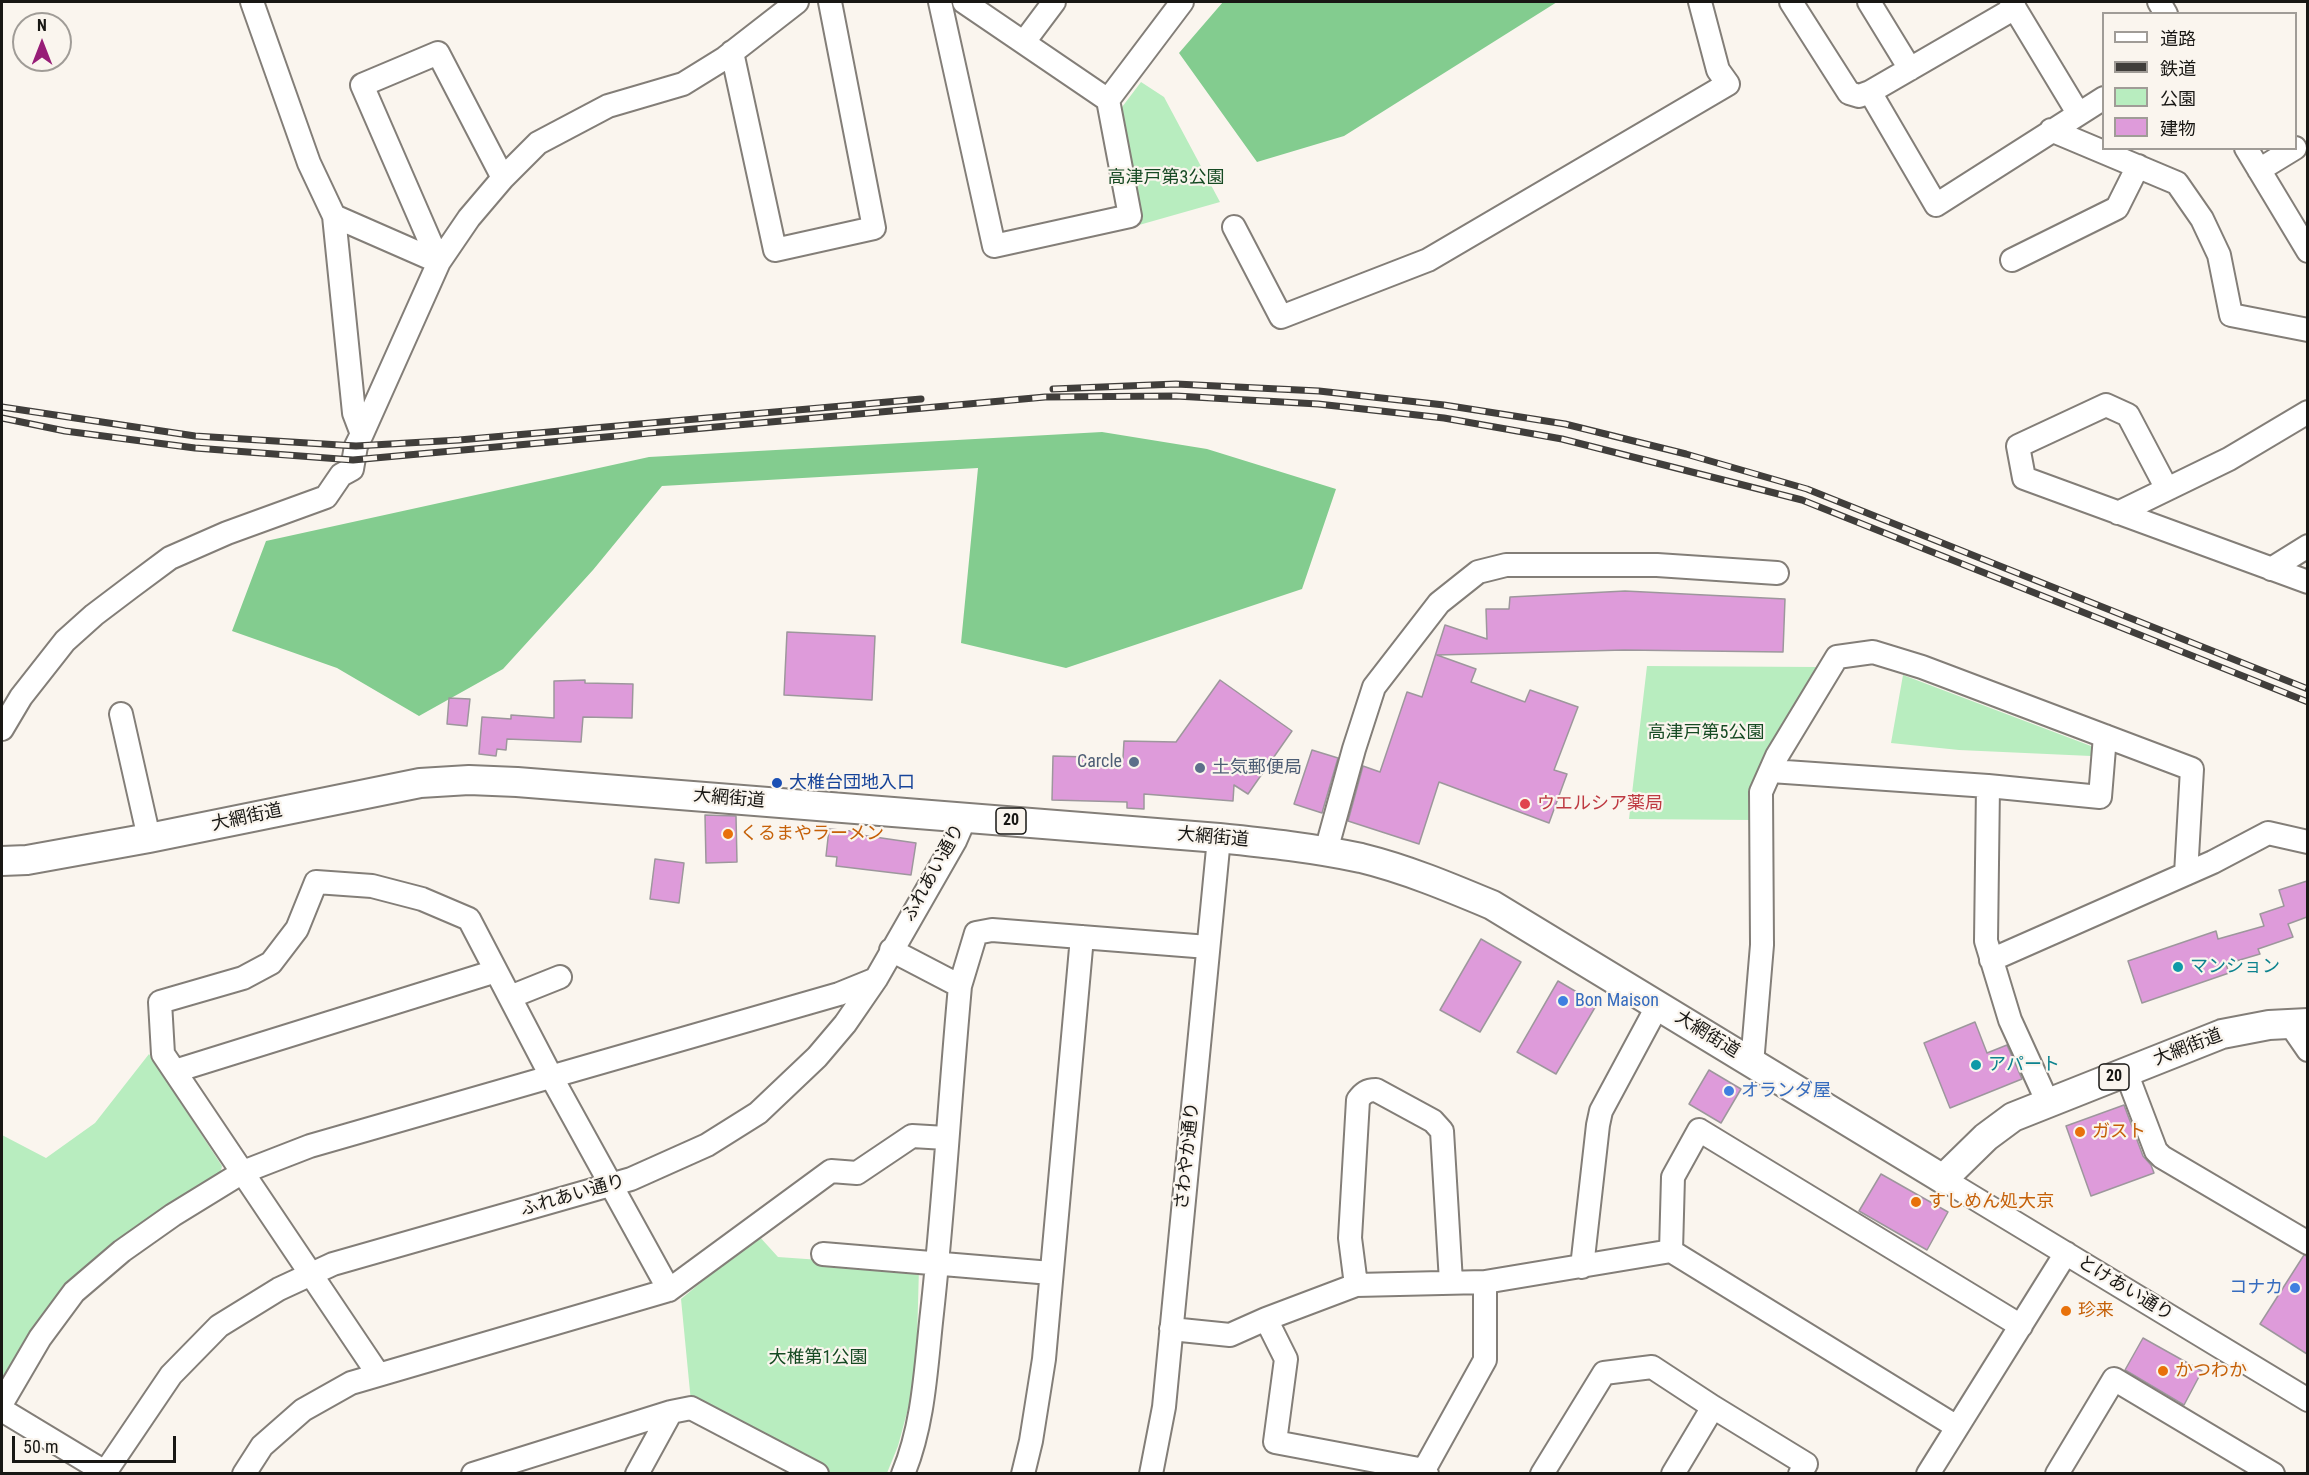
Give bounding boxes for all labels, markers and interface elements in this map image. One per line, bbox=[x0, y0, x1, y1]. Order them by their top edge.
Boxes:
north arrow bbox=[12, 12, 72, 72]
legend bbox=[2102, 12, 2297, 150]
text: N bbox=[37, 16, 47, 35]
text: 道路 bbox=[2160, 28, 2196, 49]
text: 鉄道 bbox=[2160, 58, 2196, 79]
text: 公園 bbox=[2160, 88, 2196, 109]
text: 建物 bbox=[2160, 118, 2196, 139]
park label: 高津戸第3公園 bbox=[1108, 167, 1224, 189]
park label: 高津戸第5公園 bbox=[1648, 722, 1764, 744]
place label: Carcle bbox=[1077, 751, 1122, 773]
marker: Carcle bbox=[1127, 755, 1141, 769]
place label: 土気郵便局 bbox=[1212, 757, 1302, 779]
marker: 土気郵便局 bbox=[1193, 761, 1207, 775]
place label: 大椎台団地入口 bbox=[789, 772, 915, 794]
marker: 大椎台団地入口 bbox=[770, 776, 784, 790]
street label: 大網街道 bbox=[692, 785, 766, 813]
place label: ウエルシア薬局 bbox=[1537, 793, 1663, 815]
marker: ウエルシア薬局 bbox=[1518, 797, 1532, 811]
street label: 大網街道 bbox=[210, 800, 284, 836]
road number: 20 bbox=[996, 808, 1026, 834]
street label: ふれあい通り bbox=[898, 821, 970, 925]
place label: くるまやラーメン bbox=[740, 823, 884, 845]
street label: 大網街道 bbox=[1176, 824, 1250, 852]
marker: くるまやラーメン bbox=[721, 827, 735, 841]
place label: マンション bbox=[2190, 956, 2280, 978]
marker: マンション bbox=[2171, 960, 2185, 974]
place label: Bon Maison bbox=[1575, 990, 1659, 1012]
marker: Bon Maison bbox=[1556, 994, 1570, 1008]
street label: 大網街道 bbox=[1671, 1007, 1743, 1063]
street label: 大網街道 bbox=[2151, 1025, 2225, 1071]
place label: アパート bbox=[1988, 1054, 2060, 1076]
marker: アパート bbox=[1969, 1058, 1983, 1072]
road number: 20 bbox=[2099, 1064, 2129, 1090]
place label: オランダ屋 bbox=[1741, 1080, 1831, 1102]
marker: オランダ屋 bbox=[1722, 1084, 1736, 1098]
street label: さわやか通り bbox=[1172, 1101, 1204, 1211]
place label: ガスト bbox=[2092, 1121, 2146, 1143]
marker: ガスト bbox=[2073, 1125, 2087, 1139]
street label: ふれあい通り bbox=[518, 1171, 628, 1221]
place label: すしめん処大京 bbox=[1928, 1191, 2054, 1213]
marker: すしめん処大京 bbox=[1909, 1195, 1923, 1209]
street label: とけあい通り bbox=[2073, 1252, 2177, 1326]
place label: コナカ bbox=[2229, 1277, 2283, 1299]
marker: コナカ bbox=[2288, 1281, 2302, 1295]
place label: 珍来 bbox=[2078, 1300, 2114, 1322]
marker: 珍来 bbox=[2059, 1304, 2073, 1318]
park label: 大椎第1公園 bbox=[769, 1347, 867, 1369]
place label: かつわか bbox=[2175, 1360, 2247, 1382]
marker: かつわか bbox=[2156, 1364, 2170, 1378]
scale bar bbox=[15, 1424, 178, 1462]
text: 50 m bbox=[23, 1436, 58, 1457]

